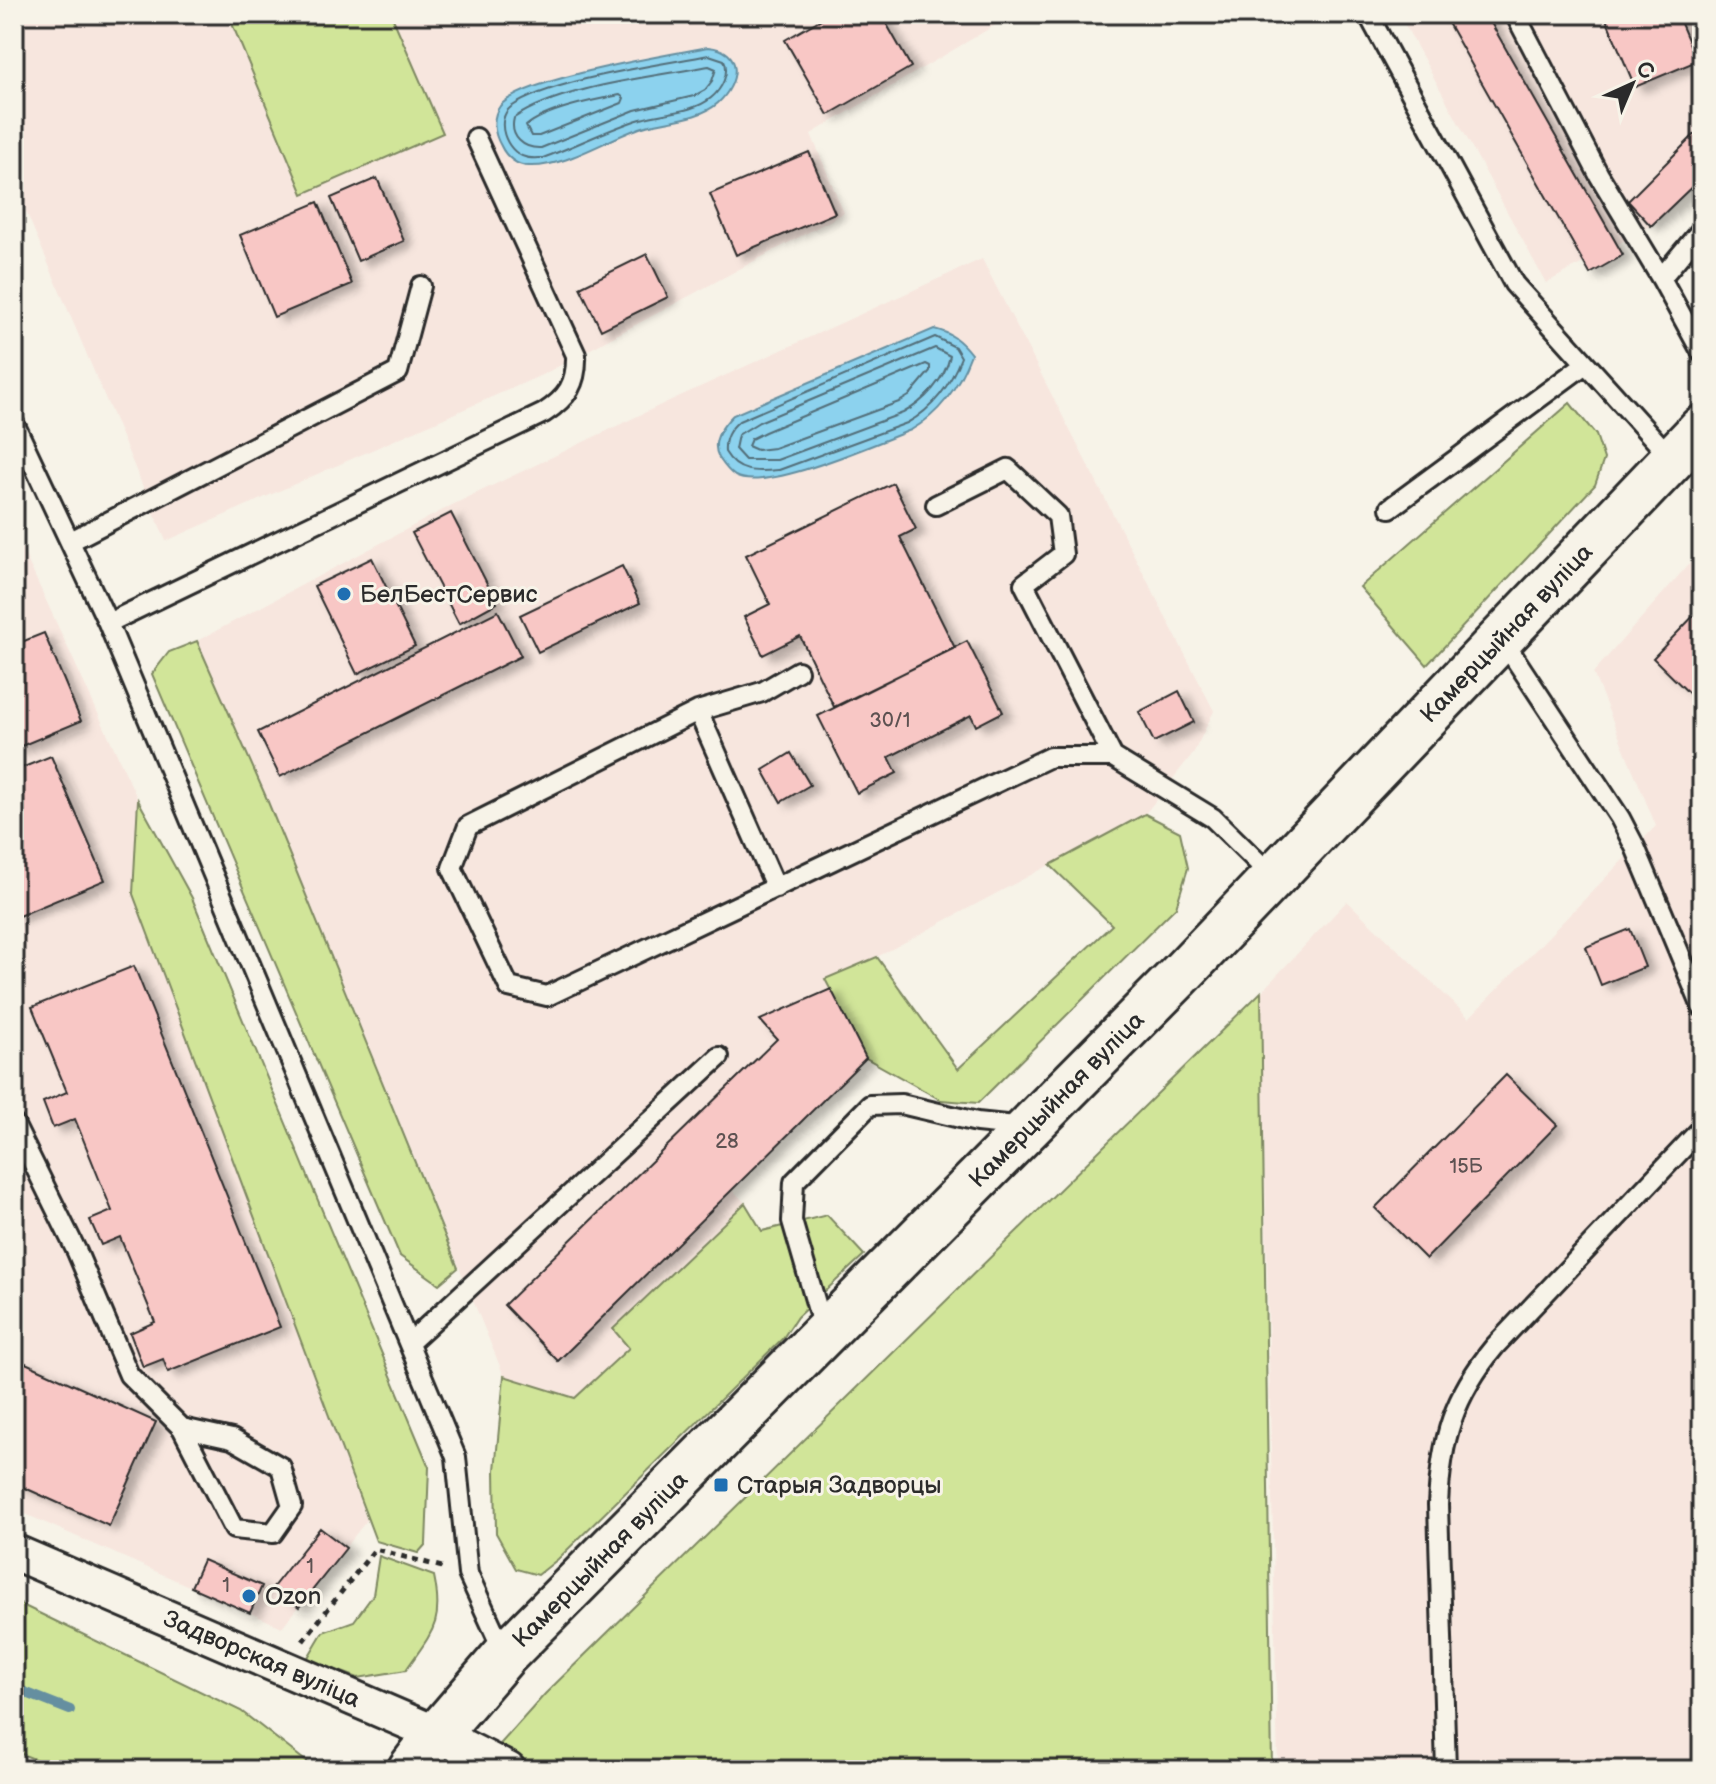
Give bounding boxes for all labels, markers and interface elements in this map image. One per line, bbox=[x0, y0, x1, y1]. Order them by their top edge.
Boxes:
north arrow bbox=[1592, 44, 1672, 124]
text: С bbox=[1630, 56, 1660, 86]
street label: Камерцыйная вуліца bbox=[1414, 537, 1598, 729]
place label: БелБестСервис bbox=[360, 580, 538, 609]
marker: БелБестСервис bbox=[335, 585, 353, 603]
house number: 30/1 bbox=[870, 709, 910, 733]
street label: Камерцыйная вуліца bbox=[963, 1005, 1150, 1194]
house number: 28 bbox=[715, 1130, 739, 1154]
house number: 15Б bbox=[1449, 1155, 1483, 1179]
street label: Камерцыйная вуліца bbox=[506, 1465, 694, 1654]
place label: Старыя Задворцы bbox=[737, 1471, 942, 1500]
marker: Старыя Задворцы bbox=[712, 1476, 730, 1494]
house number: 1 bbox=[306, 1555, 314, 1579]
house number: 1 bbox=[222, 1574, 230, 1598]
place label: Ozon bbox=[265, 1582, 321, 1611]
marker: Ozon bbox=[240, 1587, 258, 1605]
street label: Задворская вуліца bbox=[159, 1604, 365, 1714]

